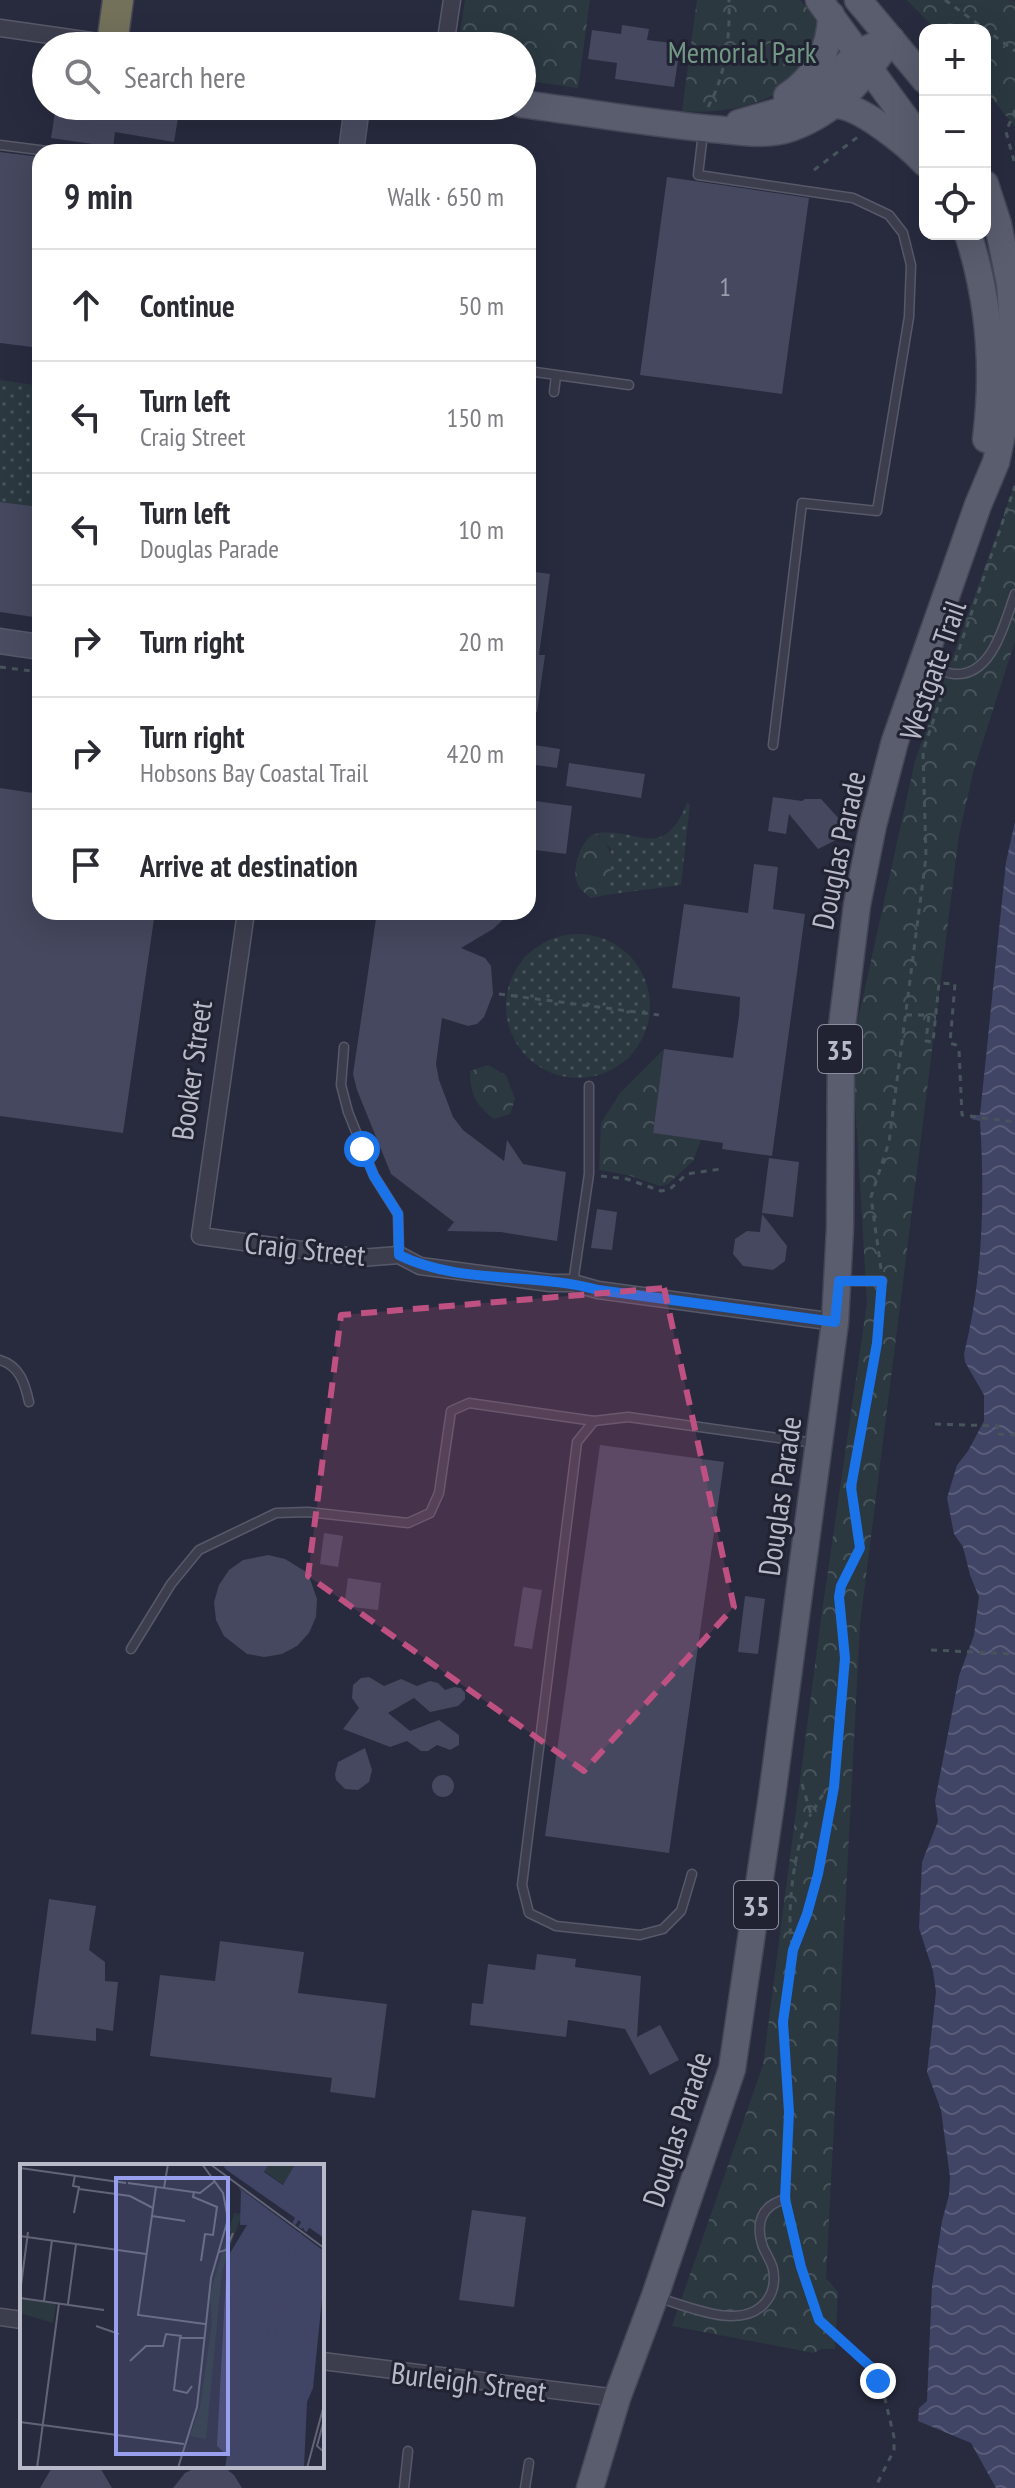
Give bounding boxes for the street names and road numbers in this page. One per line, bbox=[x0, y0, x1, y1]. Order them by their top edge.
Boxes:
street label: Westgate Trail bbox=[890, 595, 974, 745]
street label: Douglas Parade bbox=[802, 767, 874, 933]
street label: Booker Street bbox=[162, 997, 220, 1142]
road number: 35 bbox=[818, 1025, 862, 1073]
street label: Craig Street bbox=[243, 1222, 368, 1274]
street label: Douglas Parade bbox=[749, 1414, 809, 1578]
road number: 35 bbox=[734, 1881, 778, 1929]
street label: Douglas Parade bbox=[633, 2047, 719, 2211]
street label: Burleigh Street bbox=[389, 2352, 549, 2410]

